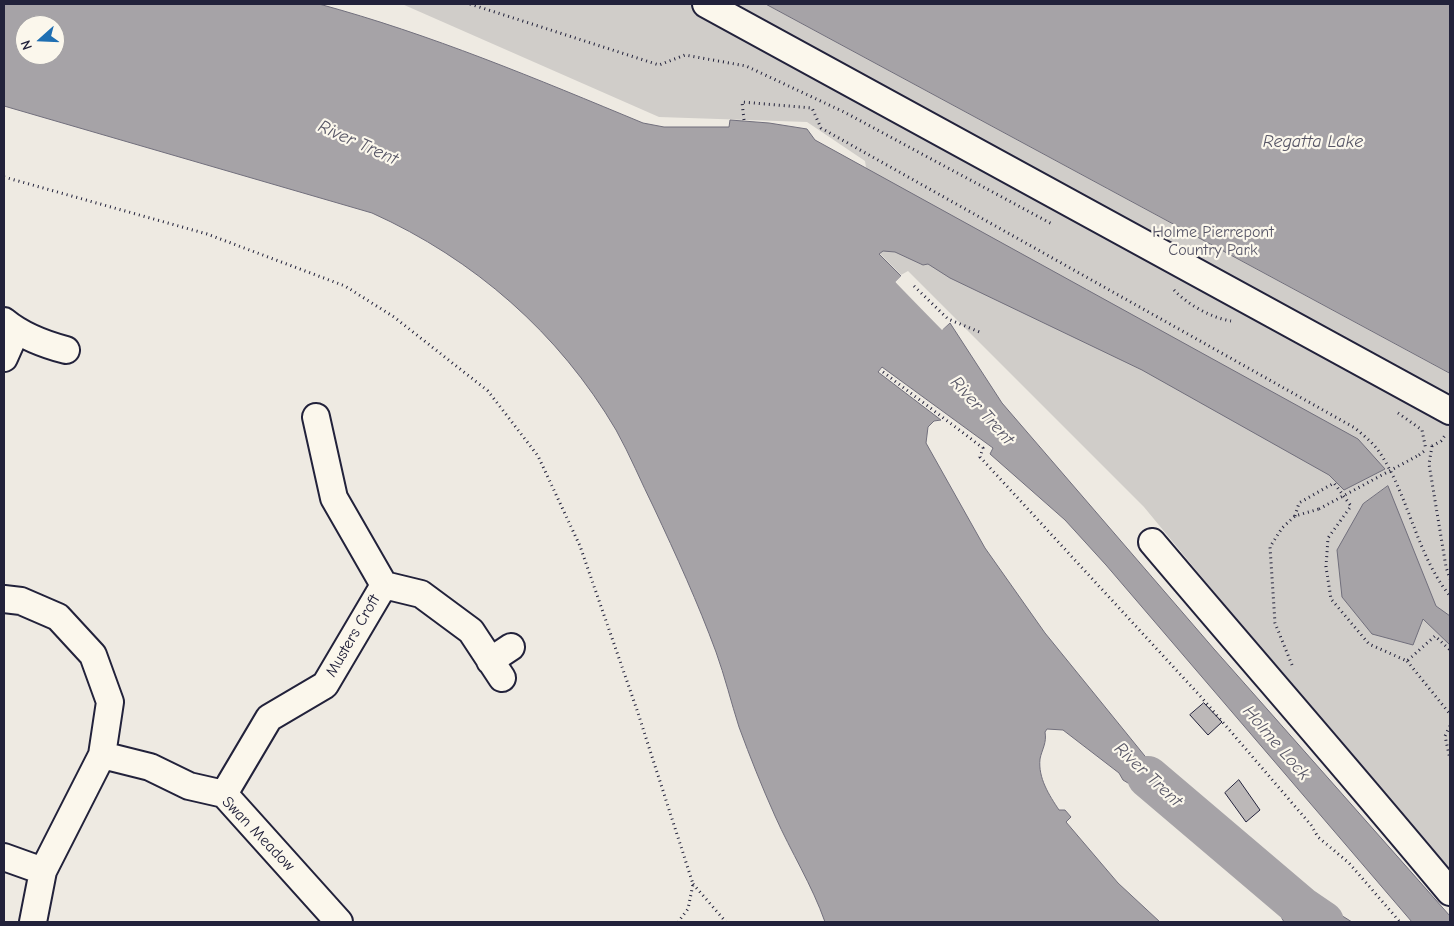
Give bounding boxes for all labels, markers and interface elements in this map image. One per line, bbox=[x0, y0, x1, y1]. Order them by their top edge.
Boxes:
north arrow bbox=[15, 15, 65, 65]
text: N bbox=[17, 38, 36, 52]
water label: River Trent bbox=[315, 116, 401, 170]
water label: Regatta Lake bbox=[1263, 131, 1363, 153]
park label: Holme Pierrepont Country Park bbox=[1152, 222, 1274, 260]
water label: River Trent bbox=[946, 372, 1018, 450]
street label: Musters Croft bbox=[322, 591, 384, 681]
water label: Holme Lock bbox=[1238, 701, 1314, 785]
water label: River Trent bbox=[1110, 738, 1186, 812]
street label: Swan Meadow bbox=[218, 793, 298, 875]

